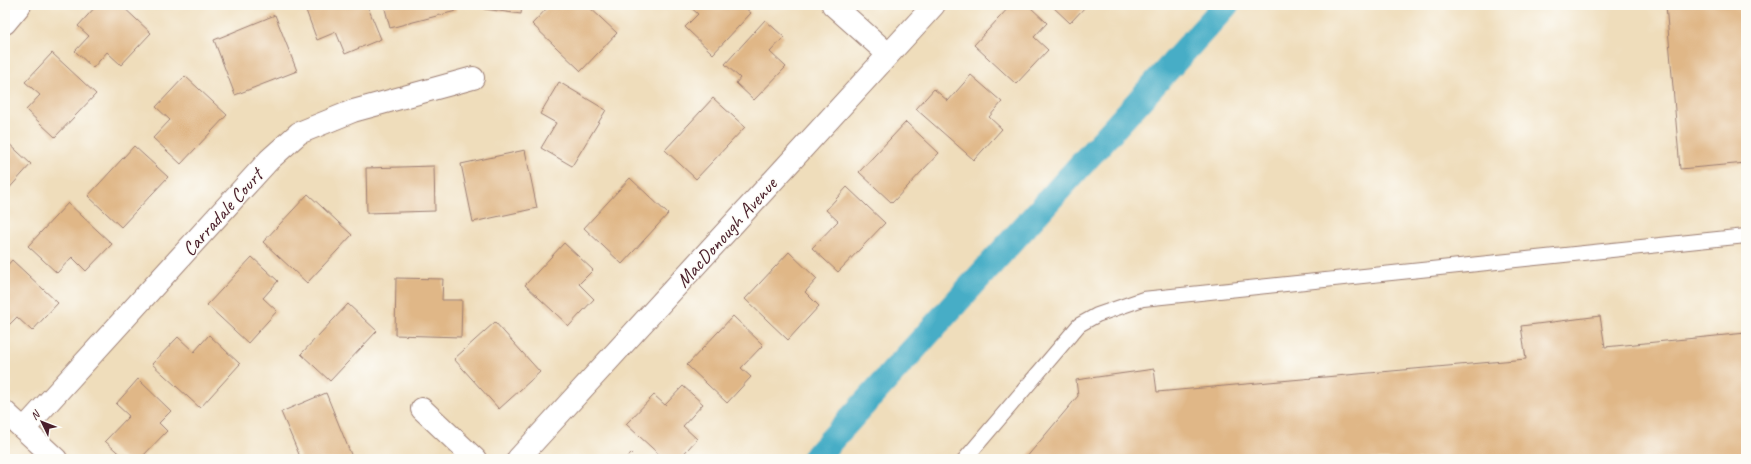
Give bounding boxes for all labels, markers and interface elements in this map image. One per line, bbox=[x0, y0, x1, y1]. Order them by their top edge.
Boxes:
street label: Carradale Court bbox=[177, 161, 270, 261]
street label: MacDonough Avenue bbox=[670, 171, 783, 293]
north arrow bbox=[22, 402, 62, 442]
text: N bbox=[27, 406, 44, 422]

